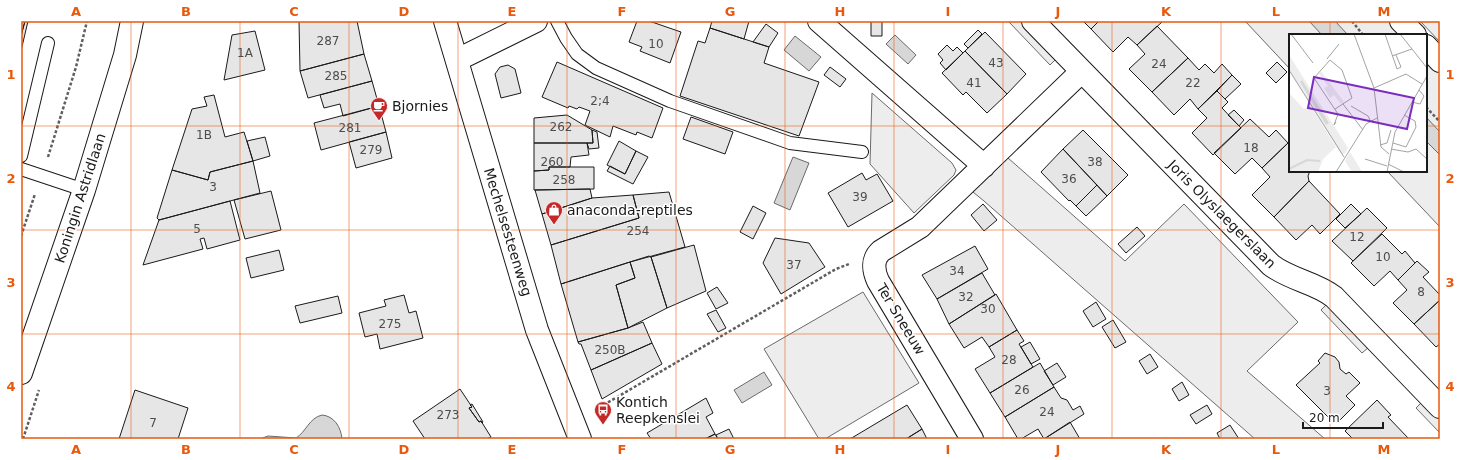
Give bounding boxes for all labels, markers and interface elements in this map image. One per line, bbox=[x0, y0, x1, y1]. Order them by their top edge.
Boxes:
text: A bbox=[71, 4, 81, 19]
text: B bbox=[181, 4, 191, 19]
text: C bbox=[289, 4, 299, 19]
text: D bbox=[399, 4, 410, 19]
text: E bbox=[508, 4, 516, 19]
text: F bbox=[618, 4, 626, 19]
text: G bbox=[725, 4, 735, 19]
text: H bbox=[835, 4, 845, 19]
text: I bbox=[946, 4, 950, 19]
text: J bbox=[1055, 4, 1060, 19]
text: K bbox=[1161, 4, 1172, 19]
text: L bbox=[1272, 4, 1280, 19]
text: M bbox=[1378, 4, 1390, 19]
house number: 287 bbox=[317, 34, 339, 48]
inset map bbox=[1289, 34, 1427, 172]
house number: 10 bbox=[648, 37, 664, 51]
house number: 1A bbox=[237, 46, 254, 60]
house number: 43 bbox=[988, 56, 1004, 70]
house number: 24 bbox=[1151, 57, 1167, 71]
text: 1 bbox=[6, 67, 16, 82]
text: 1 bbox=[1445, 67, 1455, 82]
house number: 285 bbox=[325, 69, 347, 83]
house number: 41 bbox=[966, 76, 982, 90]
house number: 22 bbox=[1185, 76, 1201, 90]
house number: 2;4 bbox=[590, 94, 610, 108]
cafe icon: Bjornies bbox=[369, 96, 389, 121]
place label: Bjornies bbox=[392, 98, 448, 114]
house number: 262 bbox=[550, 120, 572, 134]
house number: 281 bbox=[339, 121, 361, 135]
house number: 1B bbox=[196, 128, 212, 142]
street label: Koningin Astridlaan bbox=[51, 131, 109, 265]
house number: 18 bbox=[1243, 141, 1259, 155]
house number: 279 bbox=[360, 143, 382, 157]
house number: 260 bbox=[541, 155, 563, 169]
house number: 38 bbox=[1087, 155, 1103, 169]
street label: Joris Olyslaegerslaan bbox=[1164, 156, 1279, 271]
street label: Mechelsesteenweg bbox=[481, 166, 535, 298]
text: 2 bbox=[6, 171, 16, 186]
text: 2 bbox=[1445, 171, 1455, 186]
house number: 36 bbox=[1061, 172, 1077, 186]
house number: 258 bbox=[553, 173, 575, 187]
house number: 3 bbox=[209, 180, 217, 194]
house number: 39 bbox=[852, 190, 868, 204]
shop icon: anaconda-reptiles bbox=[544, 200, 564, 225]
place label: anaconda-reptiles bbox=[567, 202, 693, 218]
house number: 5 bbox=[193, 222, 201, 236]
house number: 254 bbox=[627, 224, 649, 238]
house number: 12 bbox=[1349, 230, 1365, 244]
house number: 10 bbox=[1375, 250, 1391, 264]
house number: 37 bbox=[786, 258, 802, 272]
house number: 34 bbox=[949, 264, 965, 278]
text: 3 bbox=[6, 275, 16, 290]
text: 3 bbox=[1445, 275, 1455, 290]
street label: Ter Sneeuw bbox=[873, 280, 929, 358]
house number: 8 bbox=[1417, 285, 1425, 299]
house number: 32 bbox=[958, 290, 974, 304]
house number: 30 bbox=[980, 302, 996, 316]
house number: 275 bbox=[379, 317, 401, 331]
house number: 250B bbox=[594, 343, 626, 357]
house number: 28 bbox=[1001, 353, 1017, 367]
text: 4 bbox=[6, 379, 16, 394]
text: 4 bbox=[1445, 379, 1455, 394]
house number: 26 bbox=[1014, 383, 1030, 397]
house number: 3 bbox=[1323, 384, 1331, 398]
place label: Kontich Reepkenslei bbox=[616, 394, 700, 426]
bus stop icon: Kontich Reepkenslei bbox=[593, 400, 613, 425]
scale bar bbox=[1303, 404, 1383, 430]
house number: 24 bbox=[1039, 405, 1055, 419]
house number: 273 bbox=[437, 408, 459, 422]
text: 20 m bbox=[1309, 411, 1340, 425]
house number: 7 bbox=[149, 416, 157, 430]
text: A bbox=[71, 442, 81, 457]
text: B bbox=[181, 442, 191, 457]
text: C bbox=[289, 442, 299, 457]
text: D bbox=[399, 442, 410, 457]
text: E bbox=[508, 442, 516, 457]
text: F bbox=[618, 442, 626, 457]
text: G bbox=[725, 442, 735, 457]
text: H bbox=[835, 442, 845, 457]
text: I bbox=[946, 442, 950, 457]
text: J bbox=[1055, 442, 1060, 457]
text: K bbox=[1161, 442, 1172, 457]
text: L bbox=[1272, 442, 1280, 457]
text: M bbox=[1378, 442, 1390, 457]

